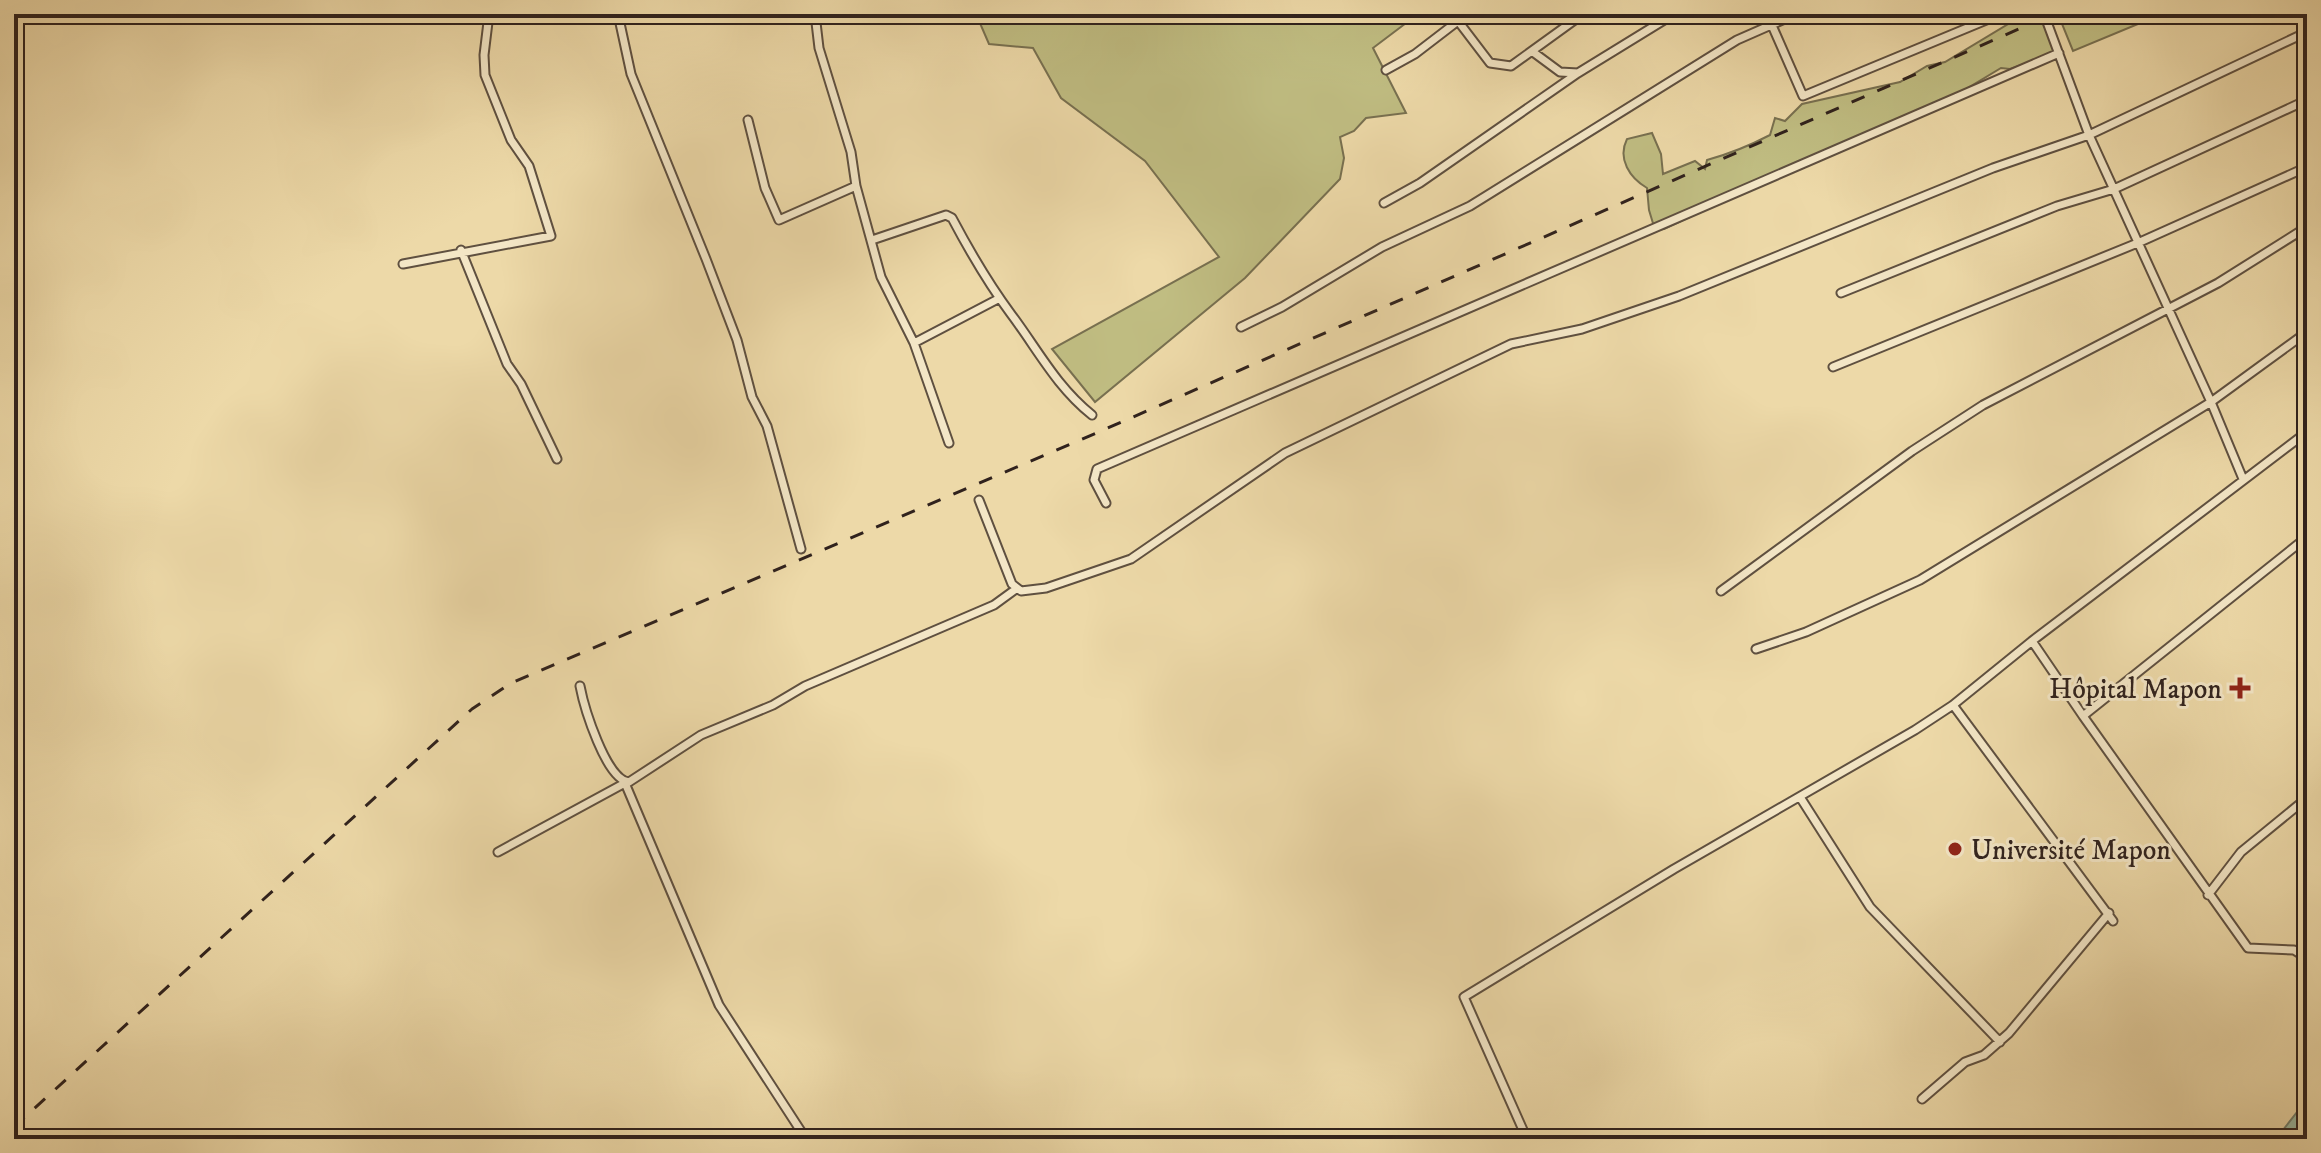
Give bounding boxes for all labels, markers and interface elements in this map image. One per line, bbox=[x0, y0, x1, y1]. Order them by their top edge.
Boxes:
place label: Hôpital Mapon bbox=[2049, 672, 2222, 707]
marker: Hôpital Mapon bbox=[2229, 677, 2251, 699]
place label: Université Mapon bbox=[1971, 833, 2171, 868]
marker: Université Mapon bbox=[1946, 840, 1964, 858]

